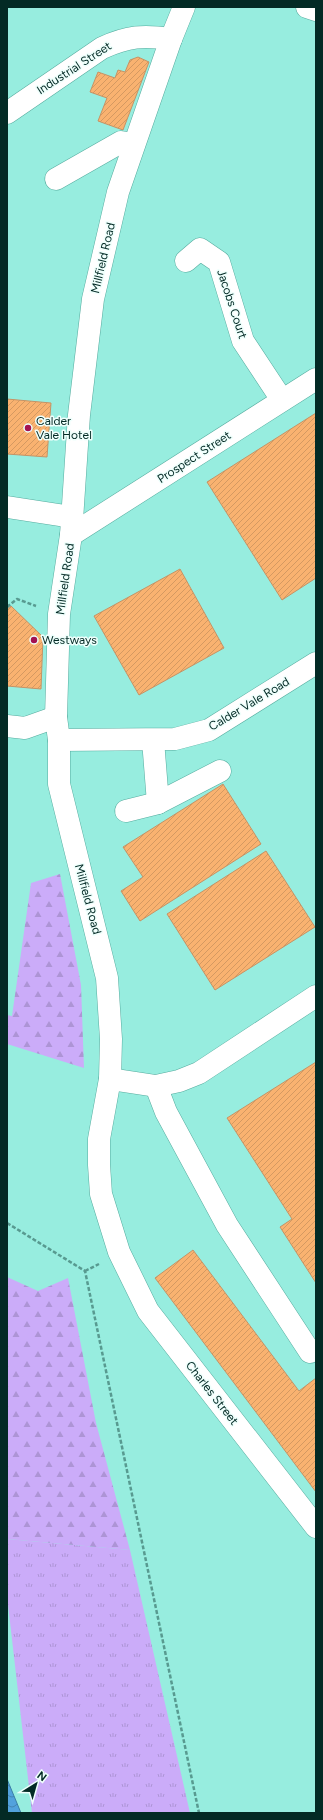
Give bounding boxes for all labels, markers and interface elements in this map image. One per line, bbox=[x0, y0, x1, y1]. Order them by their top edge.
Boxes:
street label: Industrial Street bbox=[34, 38, 114, 97]
street label: Millfield Road bbox=[88, 221, 118, 295]
street label: Jacobs Court bbox=[214, 267, 250, 341]
place label: Calder Vale Hotel bbox=[36, 414, 92, 442]
marker: Calder Vale Hotel bbox=[23, 423, 33, 433]
street label: Prospect Street bbox=[155, 428, 234, 486]
street label: Millfield Road bbox=[53, 542, 77, 616]
place label: Westways bbox=[42, 633, 97, 647]
marker: Westways bbox=[29, 635, 39, 645]
street label: Calder Vale Road bbox=[206, 674, 292, 734]
street label: Millfield Road bbox=[72, 862, 104, 936]
street label: Charles Street bbox=[183, 1358, 241, 1428]
north arrow bbox=[16, 1764, 56, 1804]
text: N bbox=[34, 1769, 49, 1784]

